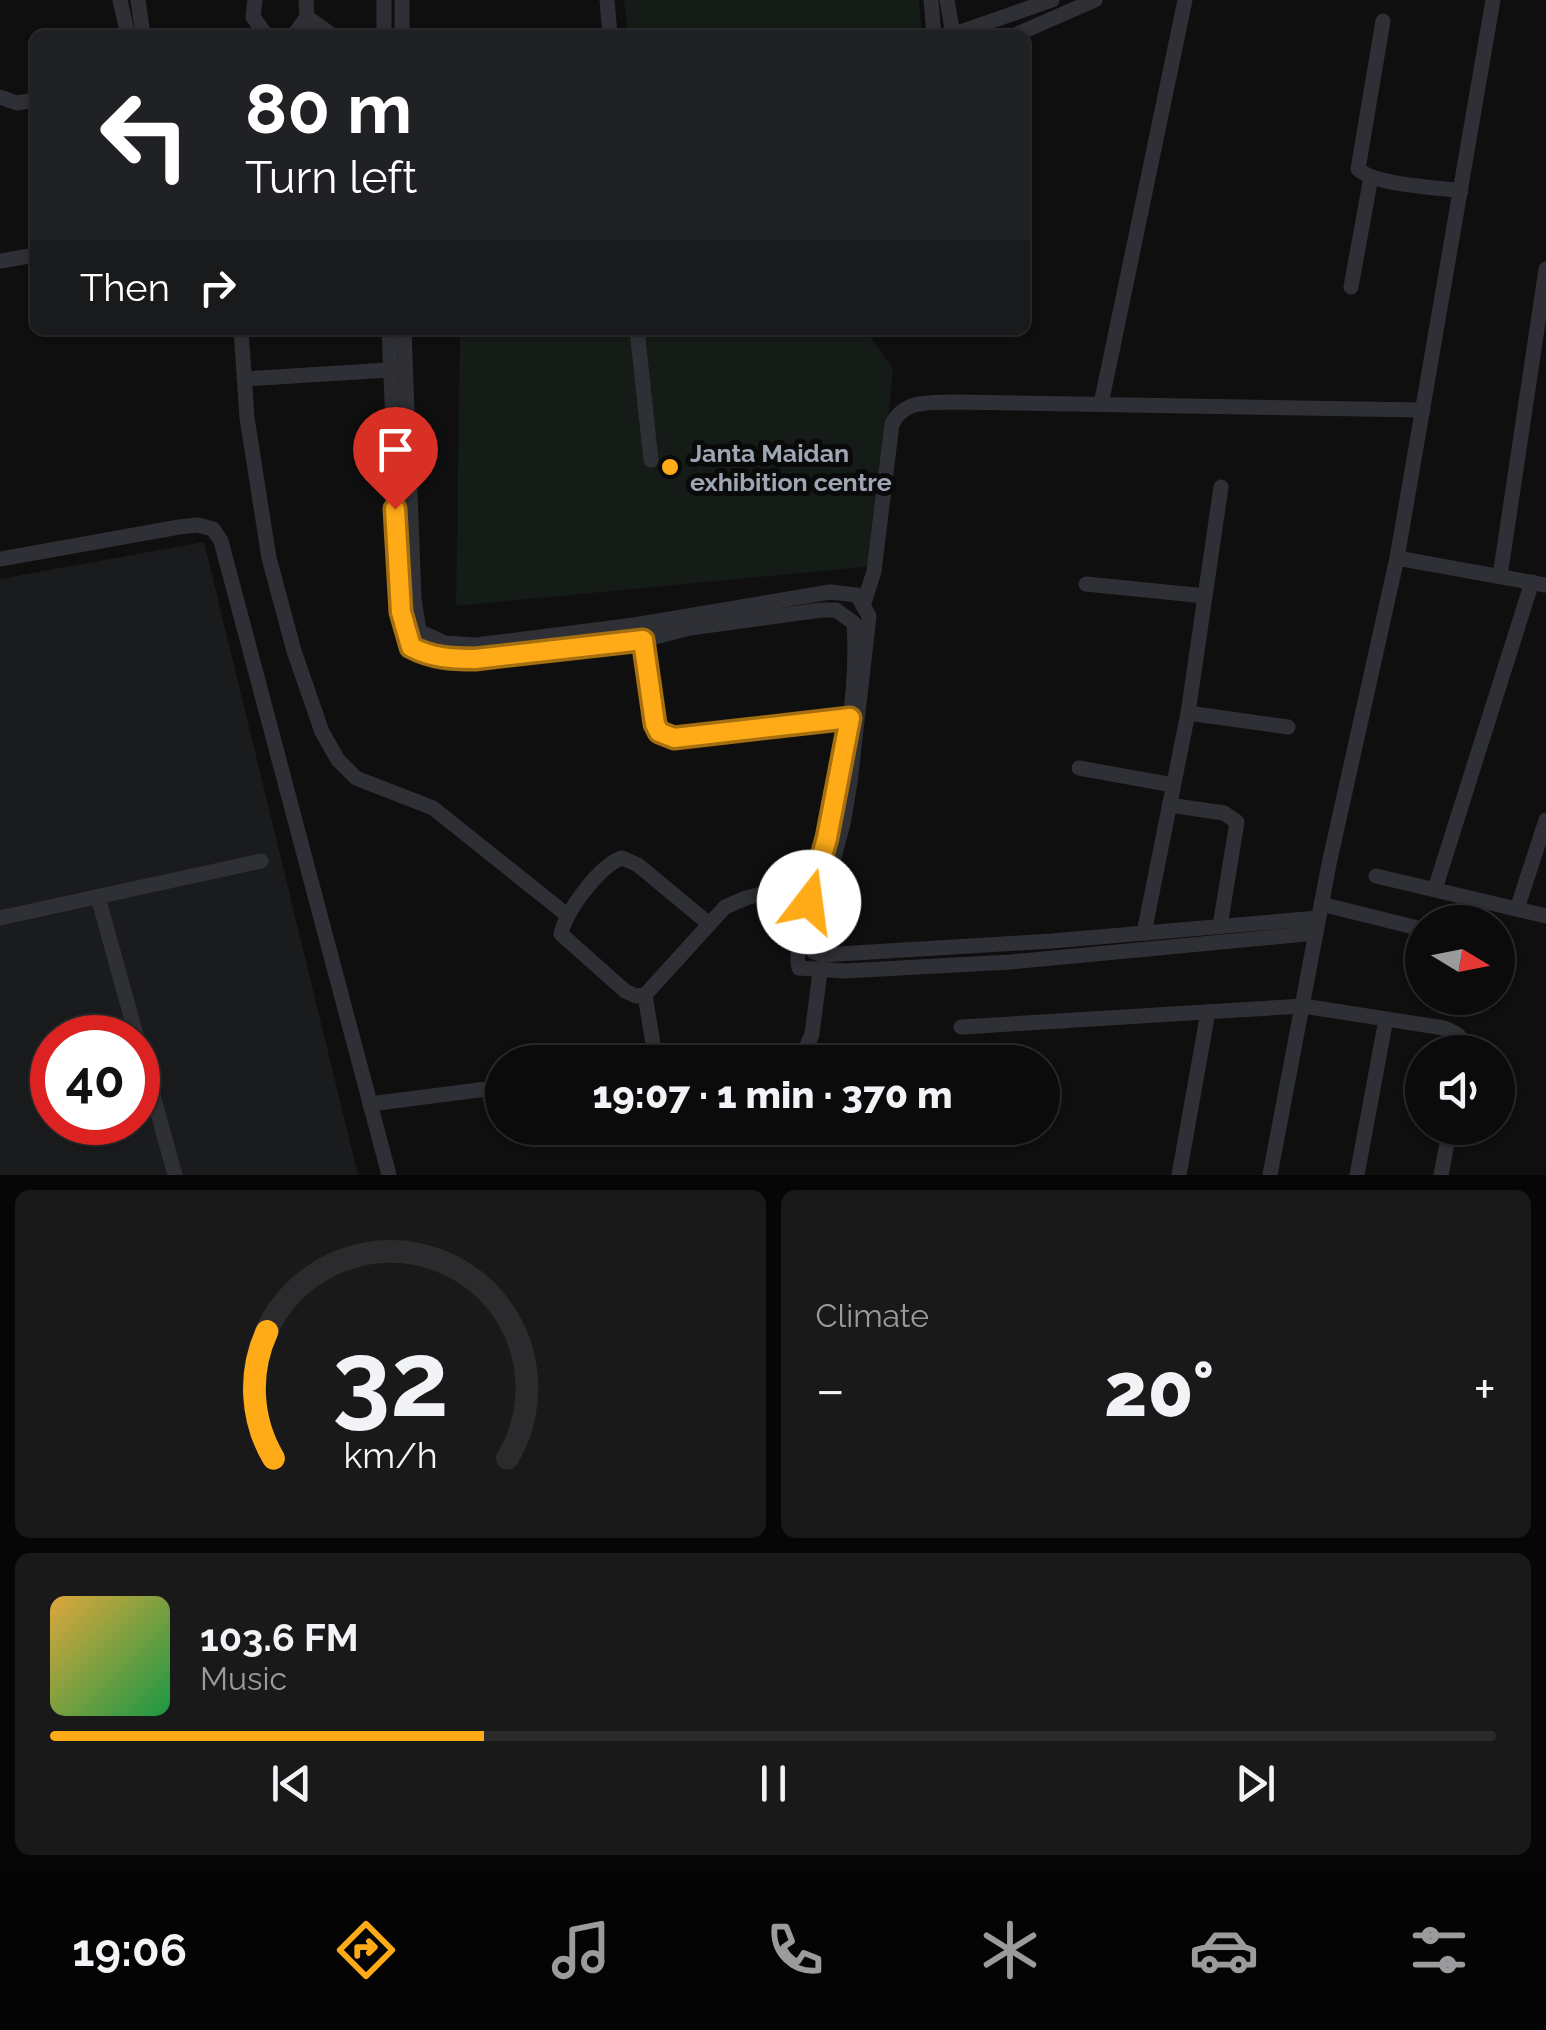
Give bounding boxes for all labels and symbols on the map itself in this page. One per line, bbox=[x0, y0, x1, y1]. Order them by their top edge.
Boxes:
pin bbox=[353, 407, 438, 510]
place label: Janta Maidan exhibition centre bbox=[690, 438, 892, 497]
marker: Janta Maidan exhibition centre bbox=[659, 456, 681, 478]
position arrow bbox=[757, 850, 861, 954]
north arrow bbox=[1405, 905, 1515, 1015]
speed limit sign: 40 bbox=[30, 1015, 160, 1145]

